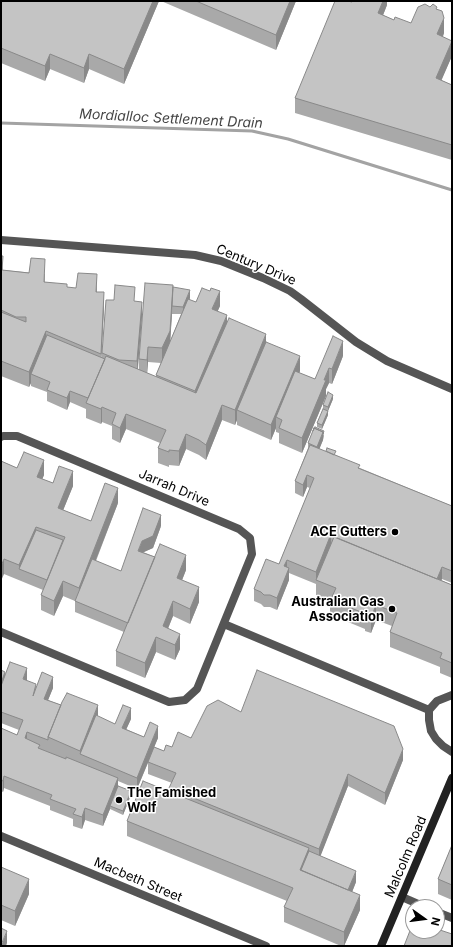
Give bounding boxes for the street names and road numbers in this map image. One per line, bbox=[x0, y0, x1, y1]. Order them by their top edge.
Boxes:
street label: Century Drive bbox=[214, 241, 298, 289]
street label: Jarrah Drive bbox=[136, 466, 212, 510]
street label: Malcolm Road bbox=[382, 814, 430, 900]
street label: Macbeth Street bbox=[92, 854, 184, 906]

